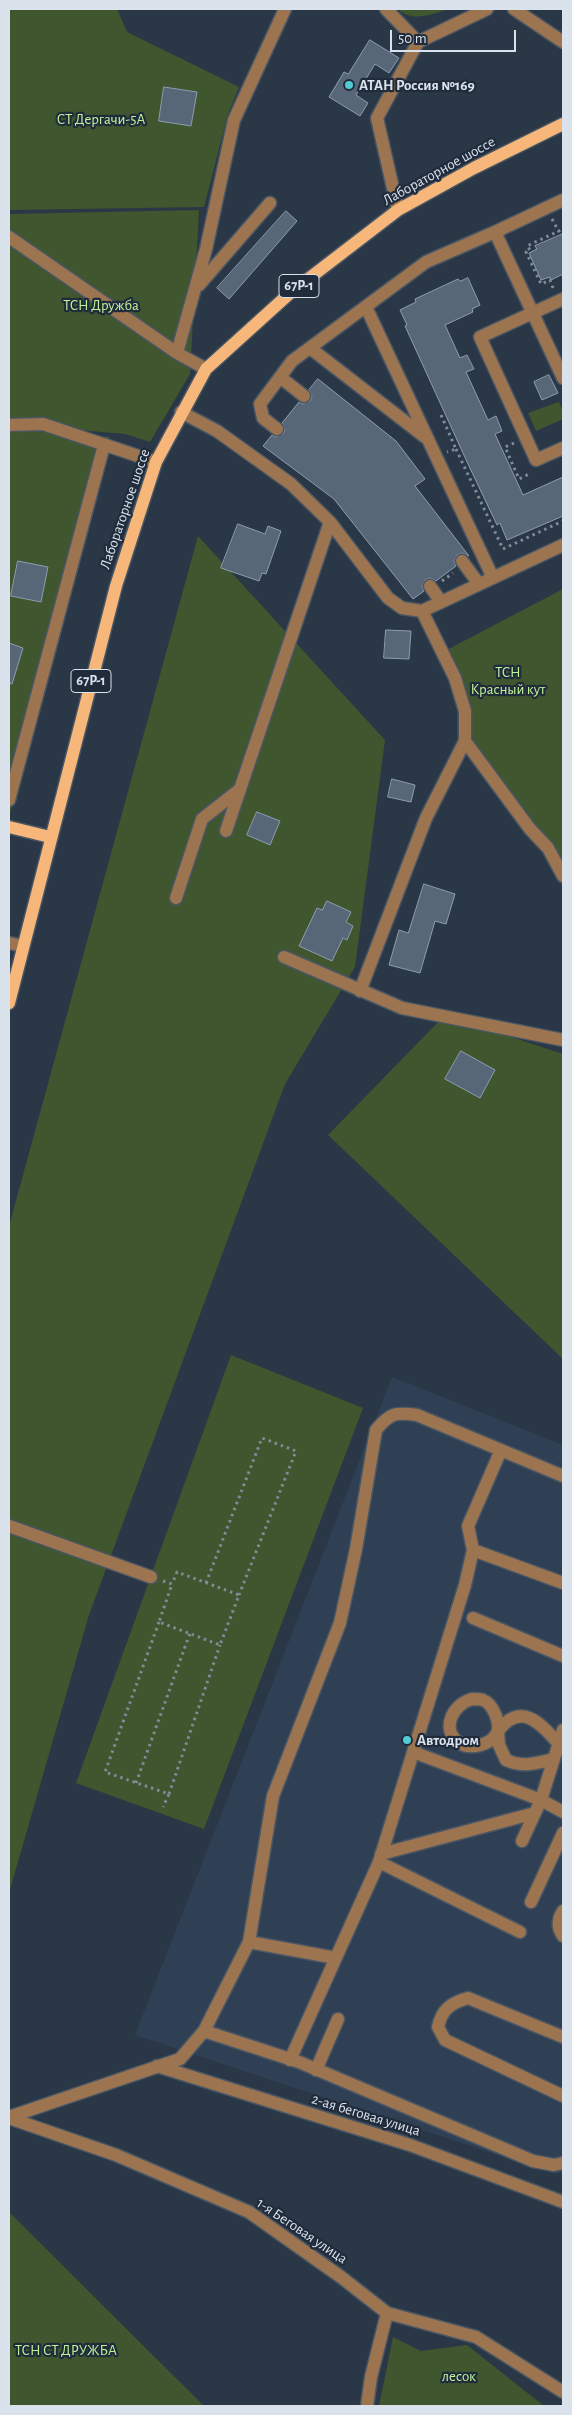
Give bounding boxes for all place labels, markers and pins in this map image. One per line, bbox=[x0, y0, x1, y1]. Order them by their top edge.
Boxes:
place label: АТАН Россия №169 bbox=[359, 76, 475, 94]
marker: АТАН Россия №169 bbox=[343, 79, 355, 91]
place label: Автодром bbox=[417, 1731, 479, 1749]
marker: Автодром bbox=[401, 1734, 413, 1746]

